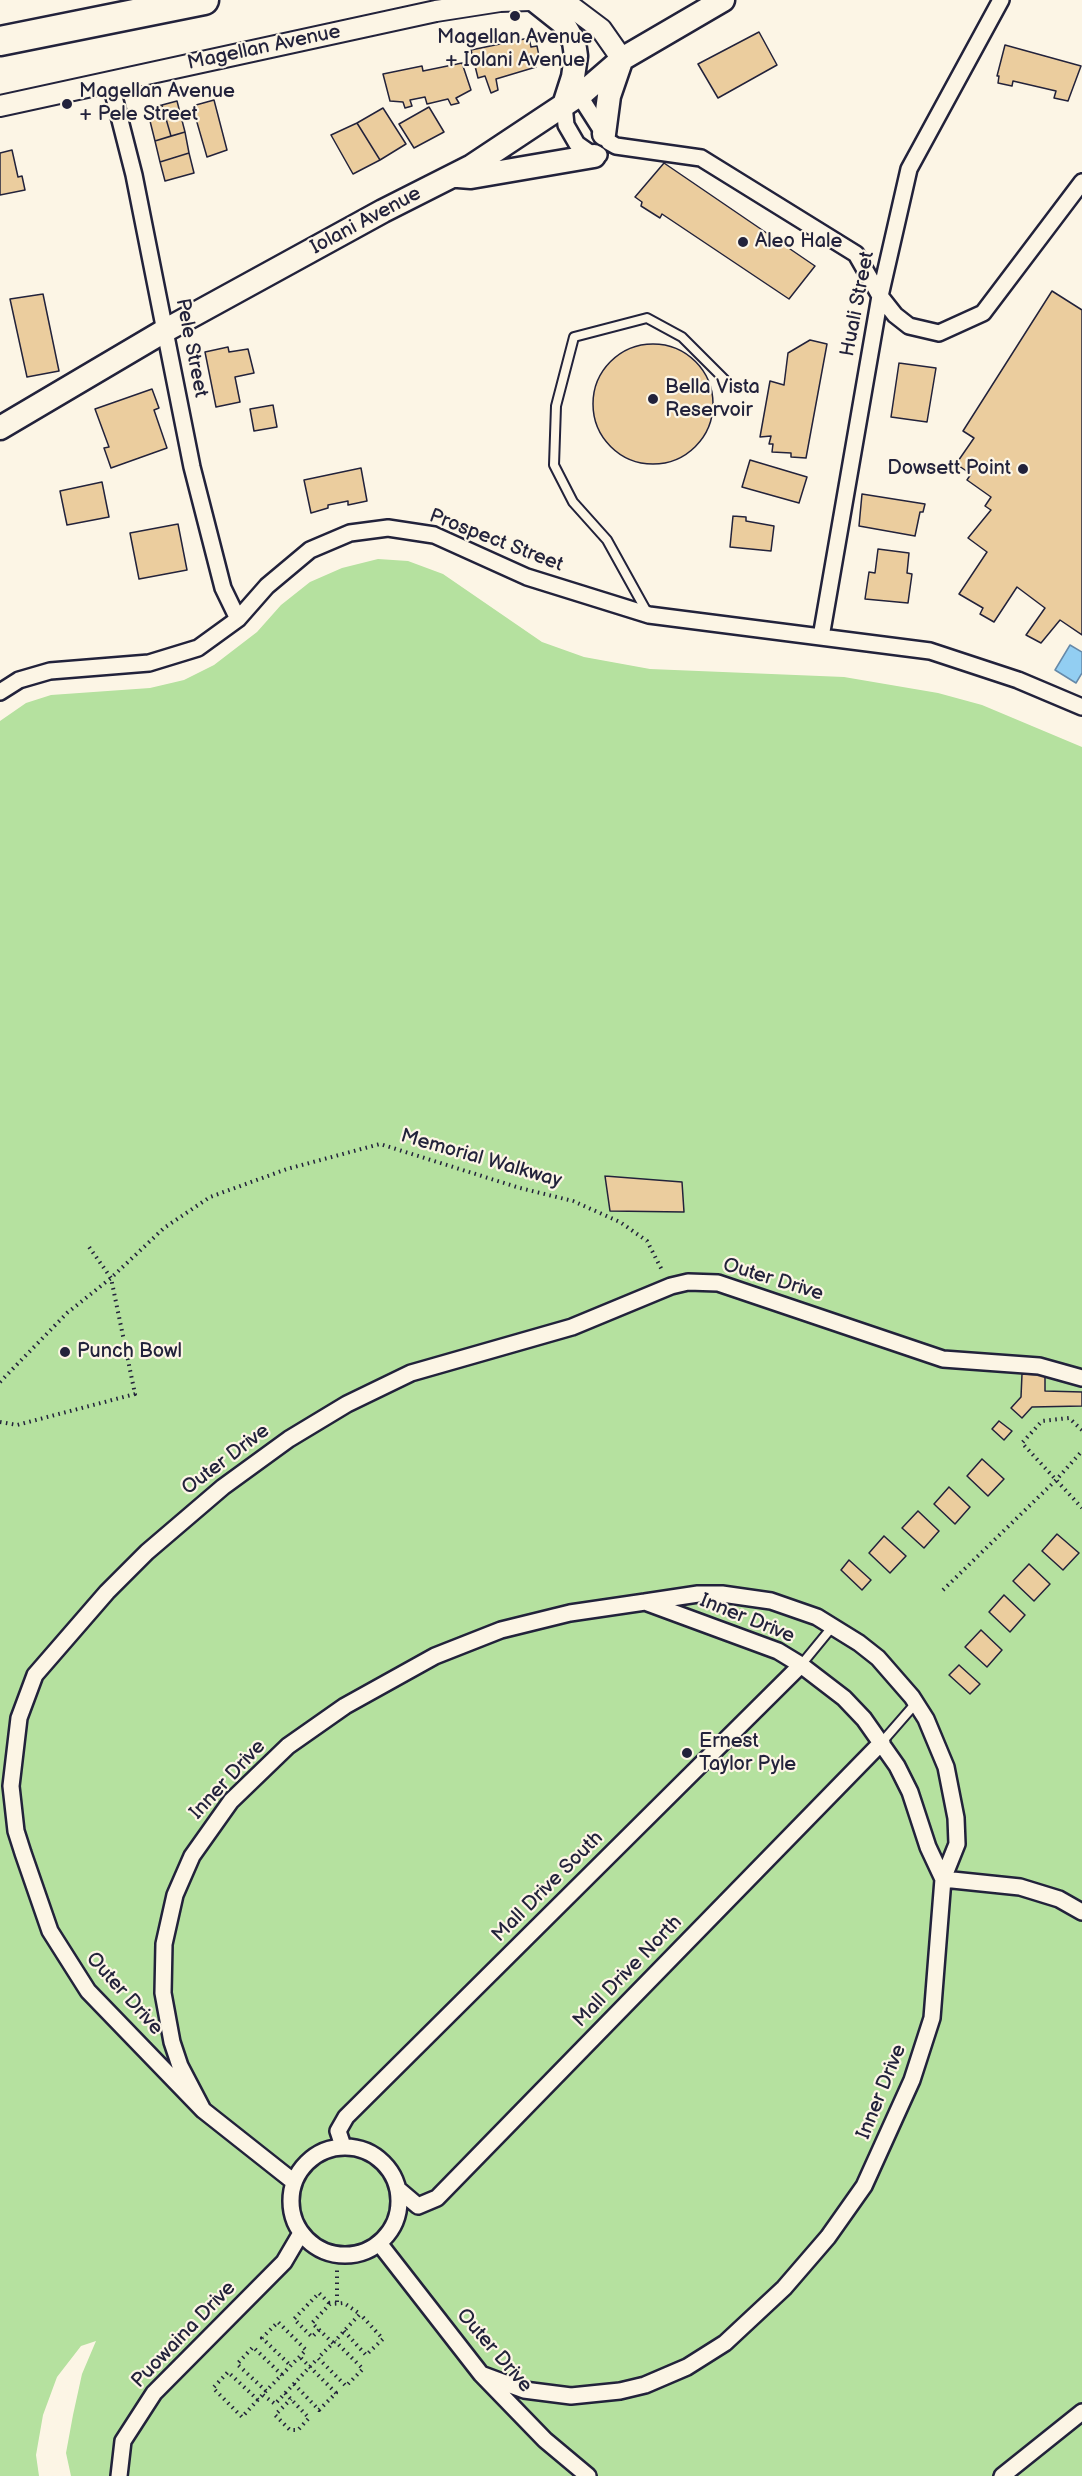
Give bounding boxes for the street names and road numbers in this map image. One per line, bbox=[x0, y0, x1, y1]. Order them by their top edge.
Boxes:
street label: Magellan Avenue bbox=[185, 20, 343, 76]
street label: Iolani Avenue bbox=[307, 182, 425, 260]
street label: Huali Street bbox=[836, 249, 880, 359]
street label: Pele Street bbox=[170, 297, 212, 399]
street label: Prospect Street bbox=[426, 504, 566, 578]
street label: Memorial Walkway bbox=[398, 1125, 564, 1193]
street label: Outer Drive bbox=[720, 1253, 826, 1307]
street label: Outer Drive bbox=[177, 1419, 275, 1501]
street label: Inner Drive bbox=[696, 1589, 798, 1649]
street label: Inner Drive bbox=[185, 1735, 271, 1825]
street label: Mall Drive South bbox=[488, 1827, 608, 1947]
street label: Mall Drive North bbox=[569, 1911, 687, 2033]
street label: Outer Drive bbox=[80, 1948, 168, 2040]
street label: Inner Drive bbox=[852, 2041, 912, 2143]
street label: Puowaina Drive bbox=[127, 2277, 241, 2393]
street label: Outer Drive bbox=[451, 2304, 537, 2398]

